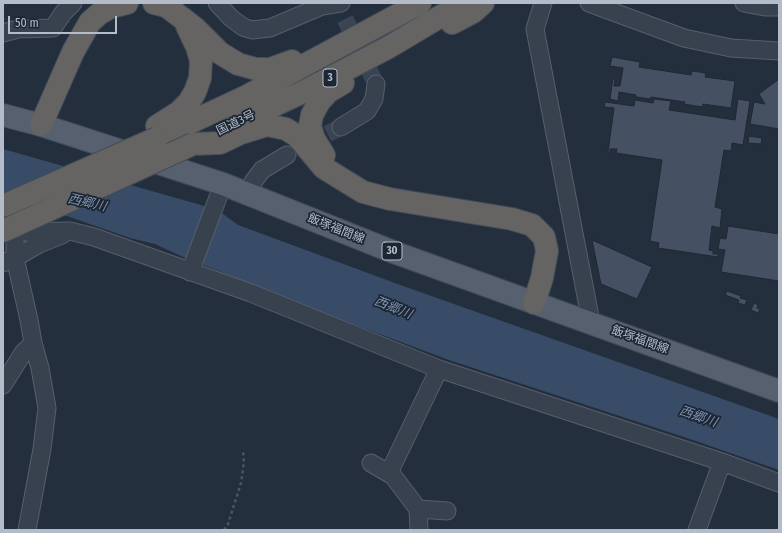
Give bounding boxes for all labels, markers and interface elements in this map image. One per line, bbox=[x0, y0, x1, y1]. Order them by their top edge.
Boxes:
scale bar bbox=[10, 8, 119, 34]
text: 50 m bbox=[15, 16, 39, 30]
road number: 3 bbox=[323, 69, 337, 87]
street label: 国道3号 bbox=[214, 107, 258, 139]
water label: 西郷川 bbox=[66, 191, 108, 215]
street label: 飯塚福間線 bbox=[305, 211, 367, 247]
road number: 30 bbox=[382, 242, 402, 260]
water label: 西郷川 bbox=[372, 293, 414, 323]
street label: 飯塚福間線 bbox=[609, 323, 671, 357]
water label: 西郷川 bbox=[677, 403, 719, 431]

